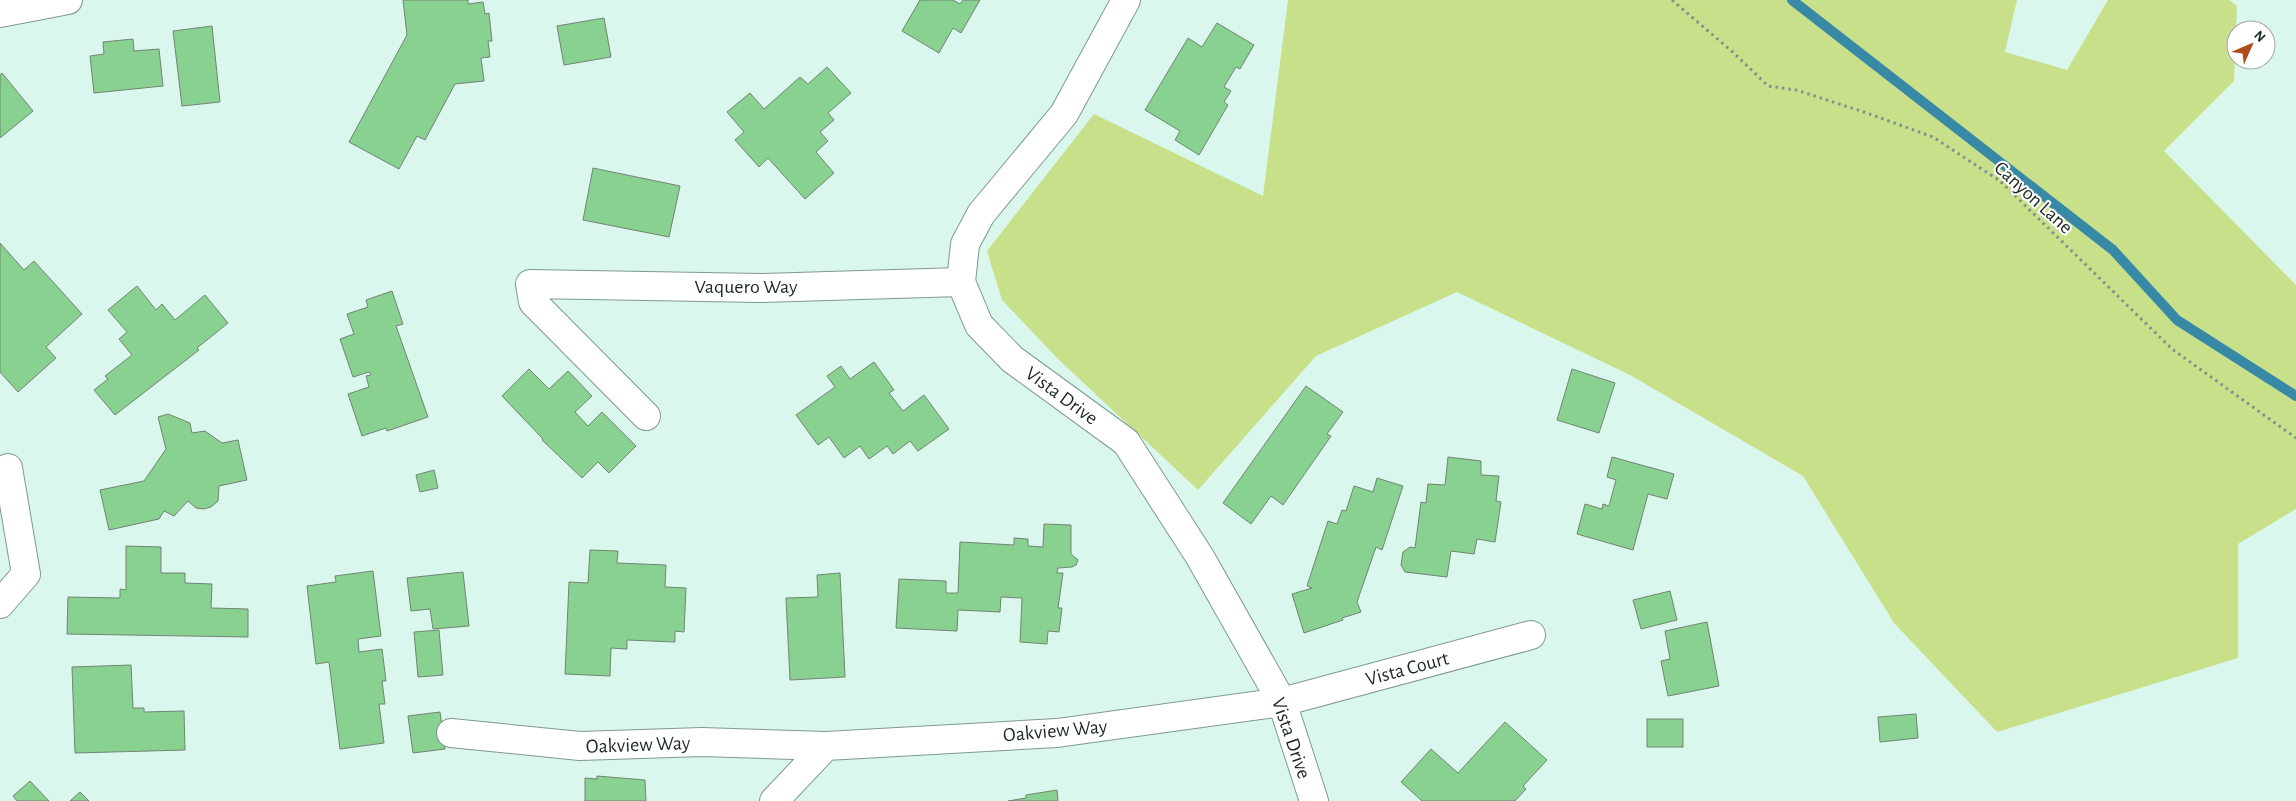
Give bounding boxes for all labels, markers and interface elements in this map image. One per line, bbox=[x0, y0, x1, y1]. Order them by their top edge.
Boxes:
north arrow bbox=[2226, 20, 2276, 70]
text: N bbox=[2251, 28, 2268, 45]
street label: Canyon Lane bbox=[1990, 158, 2076, 238]
street label: Vaquero Way bbox=[695, 277, 798, 297]
street label: Vista Drive bbox=[1022, 363, 1101, 429]
street label: Vista Court bbox=[1364, 648, 1452, 690]
street label: Vista Drive bbox=[1268, 695, 1314, 781]
street label: Oakview Way bbox=[1002, 716, 1109, 746]
street label: Oakview Way bbox=[585, 733, 691, 757]

